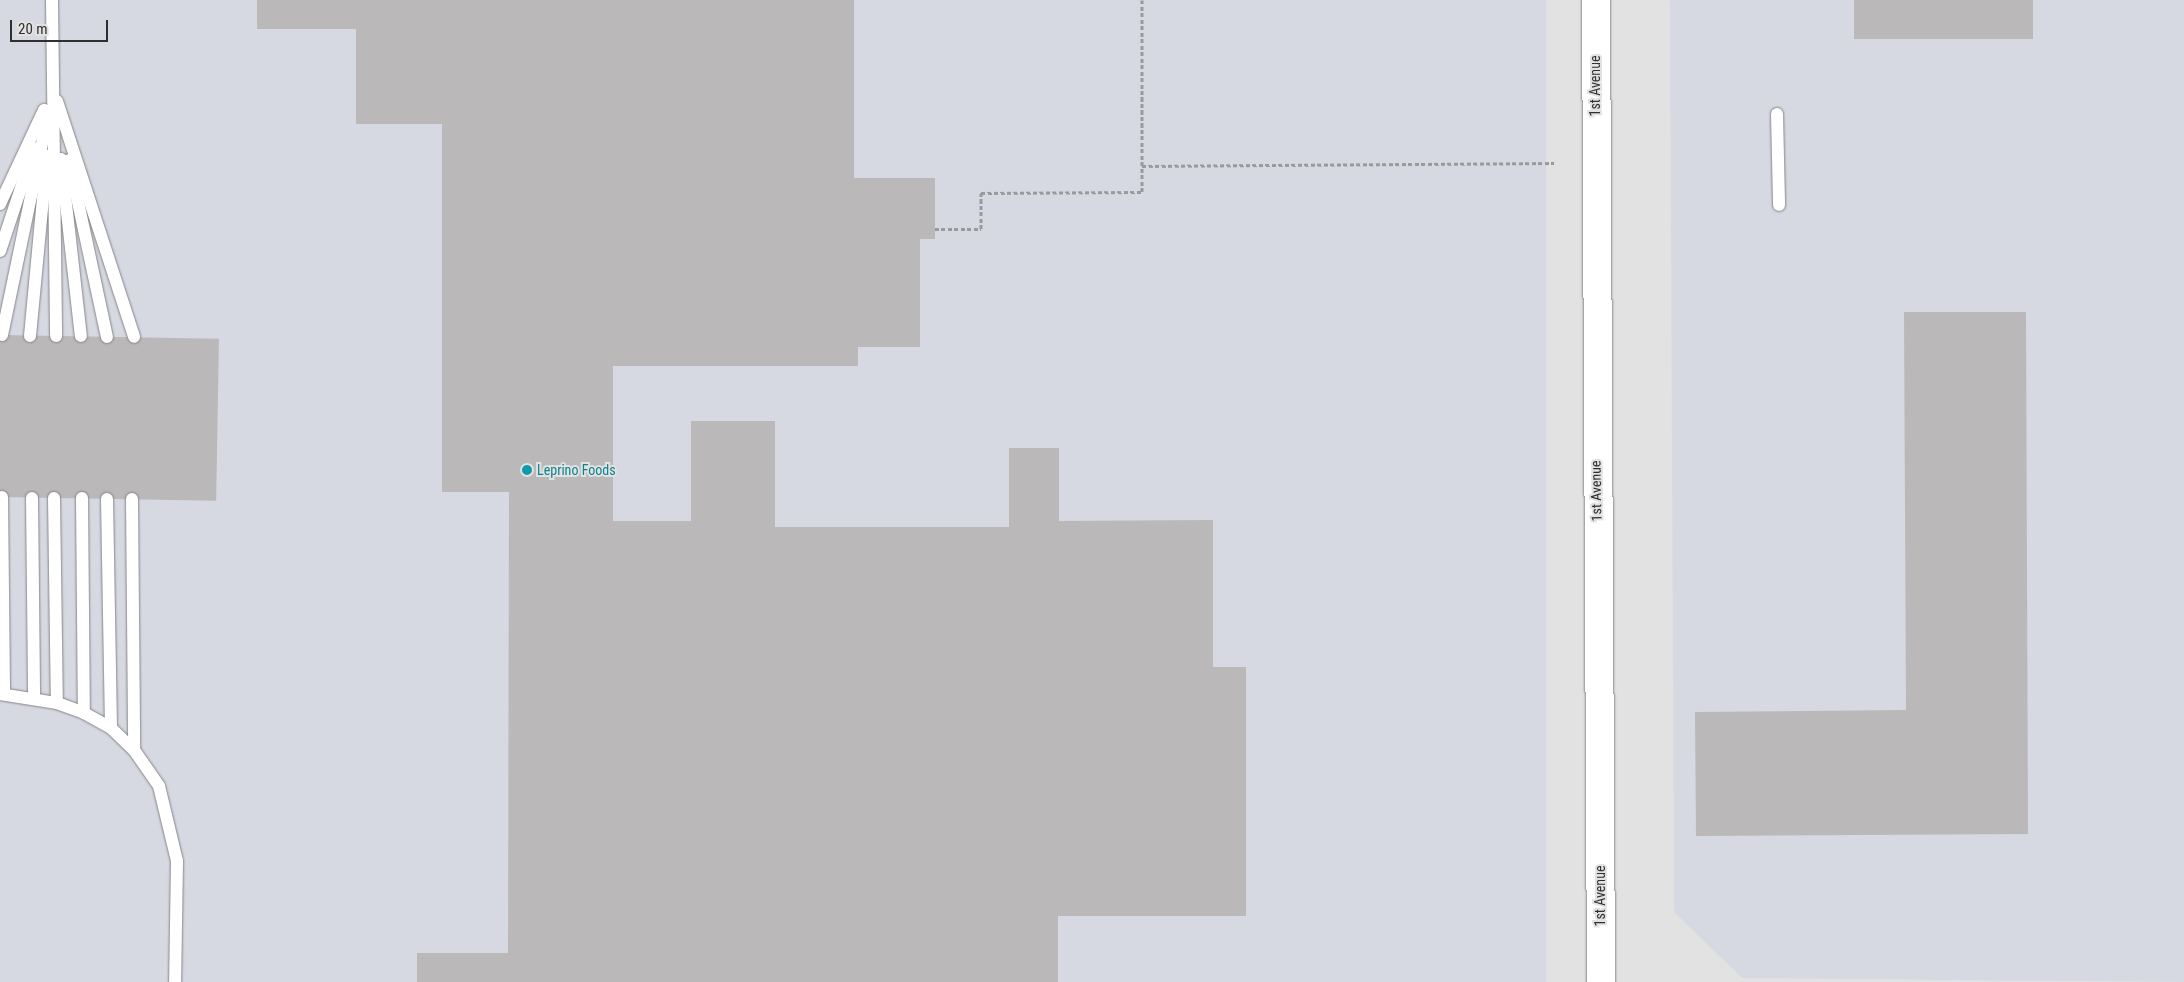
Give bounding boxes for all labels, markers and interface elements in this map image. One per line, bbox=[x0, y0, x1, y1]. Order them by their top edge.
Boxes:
scale bar bbox=[12, 10, 110, 42]
text: 20 m bbox=[18, 20, 48, 38]
street label: 1st Avenue bbox=[1587, 56, 1603, 116]
street label: 1st Avenue bbox=[1587, 460, 1605, 522]
place label: Leprino Foods bbox=[537, 462, 616, 478]
marker: Leprino Foods bbox=[521, 464, 533, 476]
street label: 1st Avenue bbox=[1592, 866, 1608, 926]

